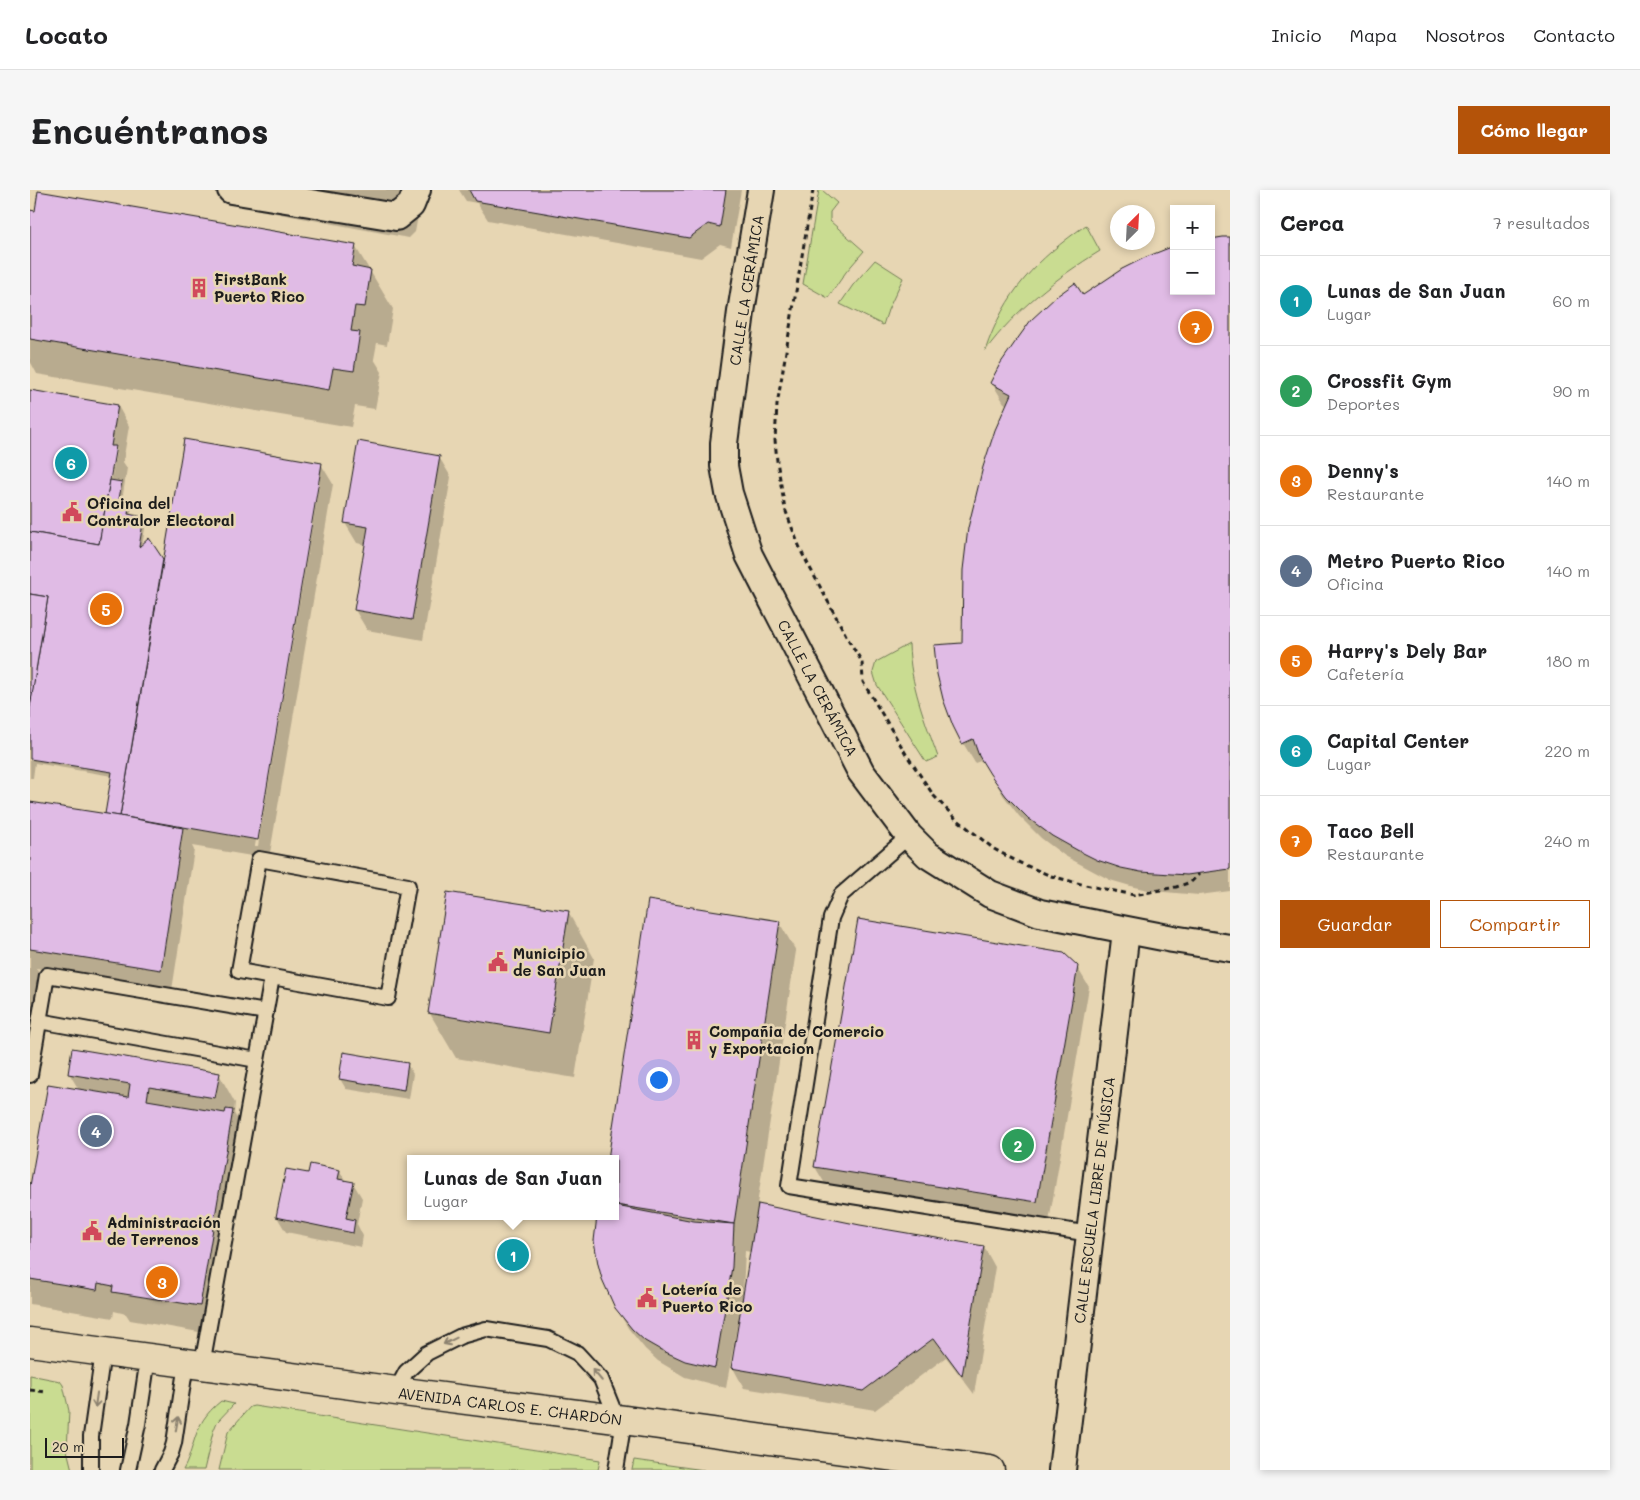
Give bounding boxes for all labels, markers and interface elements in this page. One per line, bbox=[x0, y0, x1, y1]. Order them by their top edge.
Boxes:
text: Locato bbox=[25, 19, 108, 50]
text: Inicio bbox=[1271, 23, 1322, 47]
text: Mapa bbox=[1350, 23, 1397, 47]
text: Nosotros bbox=[1425, 23, 1505, 47]
text: Contacto bbox=[1533, 23, 1615, 47]
button: Cómo llegar bbox=[1458, 106, 1610, 154]
text: Encuéntranos bbox=[30, 107, 269, 153]
north arrow bbox=[1110, 205, 1155, 250]
map controls bbox=[1170, 205, 1215, 295]
button: + bbox=[1170, 205, 1215, 250]
text: Cerca bbox=[1280, 209, 1345, 236]
text: 7 resultados bbox=[1493, 212, 1590, 233]
street label: CALLE LA CERÁMICA bbox=[724, 213, 768, 367]
button: − bbox=[1170, 250, 1215, 295]
place label: FirstBank Puerto Rico bbox=[214, 269, 304, 306]
building icon: FirstBank Puerto Rico bbox=[188, 277, 210, 299]
text: Lunas de San Juan bbox=[1327, 278, 1505, 303]
text: 1 bbox=[1292, 290, 1300, 311]
text: 60 m bbox=[1553, 290, 1590, 311]
text: Lugar bbox=[1327, 303, 1371, 324]
pin: 7 bbox=[1180, 308, 1212, 346]
text: Crossfit Gym bbox=[1327, 368, 1452, 393]
text: 2 bbox=[1292, 380, 1300, 401]
text: 90 m bbox=[1553, 380, 1590, 401]
text: Deportes bbox=[1327, 393, 1400, 414]
pin: 6 bbox=[55, 444, 87, 482]
text: Denny's bbox=[1327, 458, 1399, 483]
text: 3 bbox=[1291, 470, 1301, 491]
text: 140 m bbox=[1546, 470, 1590, 491]
text: Restaurante bbox=[1327, 483, 1425, 504]
place label: Oficina del Contralor Electoral bbox=[87, 493, 234, 530]
public building icon: Oficina del Contralor Electoral bbox=[61, 501, 83, 523]
text: Metro Puerto Rico bbox=[1327, 548, 1505, 573]
text: 4 bbox=[1291, 560, 1301, 581]
text: 140 m bbox=[1546, 560, 1590, 581]
text: Oficina bbox=[1327, 573, 1384, 594]
pin: 5 bbox=[90, 590, 122, 628]
street label: CALLE LA CERÁMICA bbox=[773, 616, 863, 760]
text: Harry's Dely Bar bbox=[1327, 638, 1487, 663]
text: 5 bbox=[1291, 650, 1301, 671]
text: 180 m bbox=[1545, 650, 1590, 671]
text: Cafetería bbox=[1327, 663, 1405, 684]
text: Capital Center bbox=[1327, 728, 1469, 753]
text: 6 bbox=[1291, 740, 1301, 761]
text: 220 m bbox=[1544, 740, 1590, 761]
text: Lugar bbox=[1327, 753, 1371, 774]
text: Taco Bell bbox=[1327, 818, 1414, 843]
text: 7 bbox=[1292, 830, 1300, 851]
text: 240 m bbox=[1544, 830, 1590, 851]
text: Restaurante bbox=[1327, 843, 1425, 864]
button: Guardar bbox=[1280, 900, 1430, 948]
button: Compartir bbox=[1440, 900, 1590, 948]
place label: Municipio de San Juan bbox=[513, 943, 606, 980]
public building icon: Municipio de San Juan bbox=[487, 951, 509, 973]
place label: Compañia de Comercio y Exportacion bbox=[709, 1021, 884, 1058]
building icon: Compañia de Comercio y Exportacion bbox=[683, 1029, 705, 1051]
your location bbox=[646, 1067, 672, 1093]
street label: CALLE ESCUELA LIBRE DE MÚSICA bbox=[1069, 1076, 1119, 1324]
pin: 4 bbox=[80, 1112, 112, 1150]
pin: 2 bbox=[1002, 1126, 1034, 1164]
popup bbox=[407, 1155, 619, 1220]
text: Lunas de San Juan bbox=[424, 1165, 602, 1190]
text: Lugar bbox=[424, 1190, 468, 1211]
place label: Administración de Terrenos bbox=[107, 1212, 221, 1249]
public building icon: Administración de Terrenos bbox=[81, 1220, 103, 1242]
pin: 1 bbox=[497, 1236, 529, 1274]
pin: 3 bbox=[146, 1263, 178, 1301]
place label: Lotería de Puerto Rico bbox=[662, 1279, 752, 1316]
public building icon: Lotería de Puerto Rico bbox=[636, 1287, 658, 1309]
one-way arrow bbox=[443, 1336, 458, 1346]
one-way arrow bbox=[592, 1369, 603, 1382]
street label: AVENIDA CARLOS E. CHARDÓN bbox=[397, 1382, 623, 1430]
one-way arrow bbox=[91, 1392, 101, 1408]
one-way arrow bbox=[172, 1416, 182, 1432]
scale bar bbox=[45, 1435, 124, 1458]
text: 20 m bbox=[52, 1437, 84, 1456]

